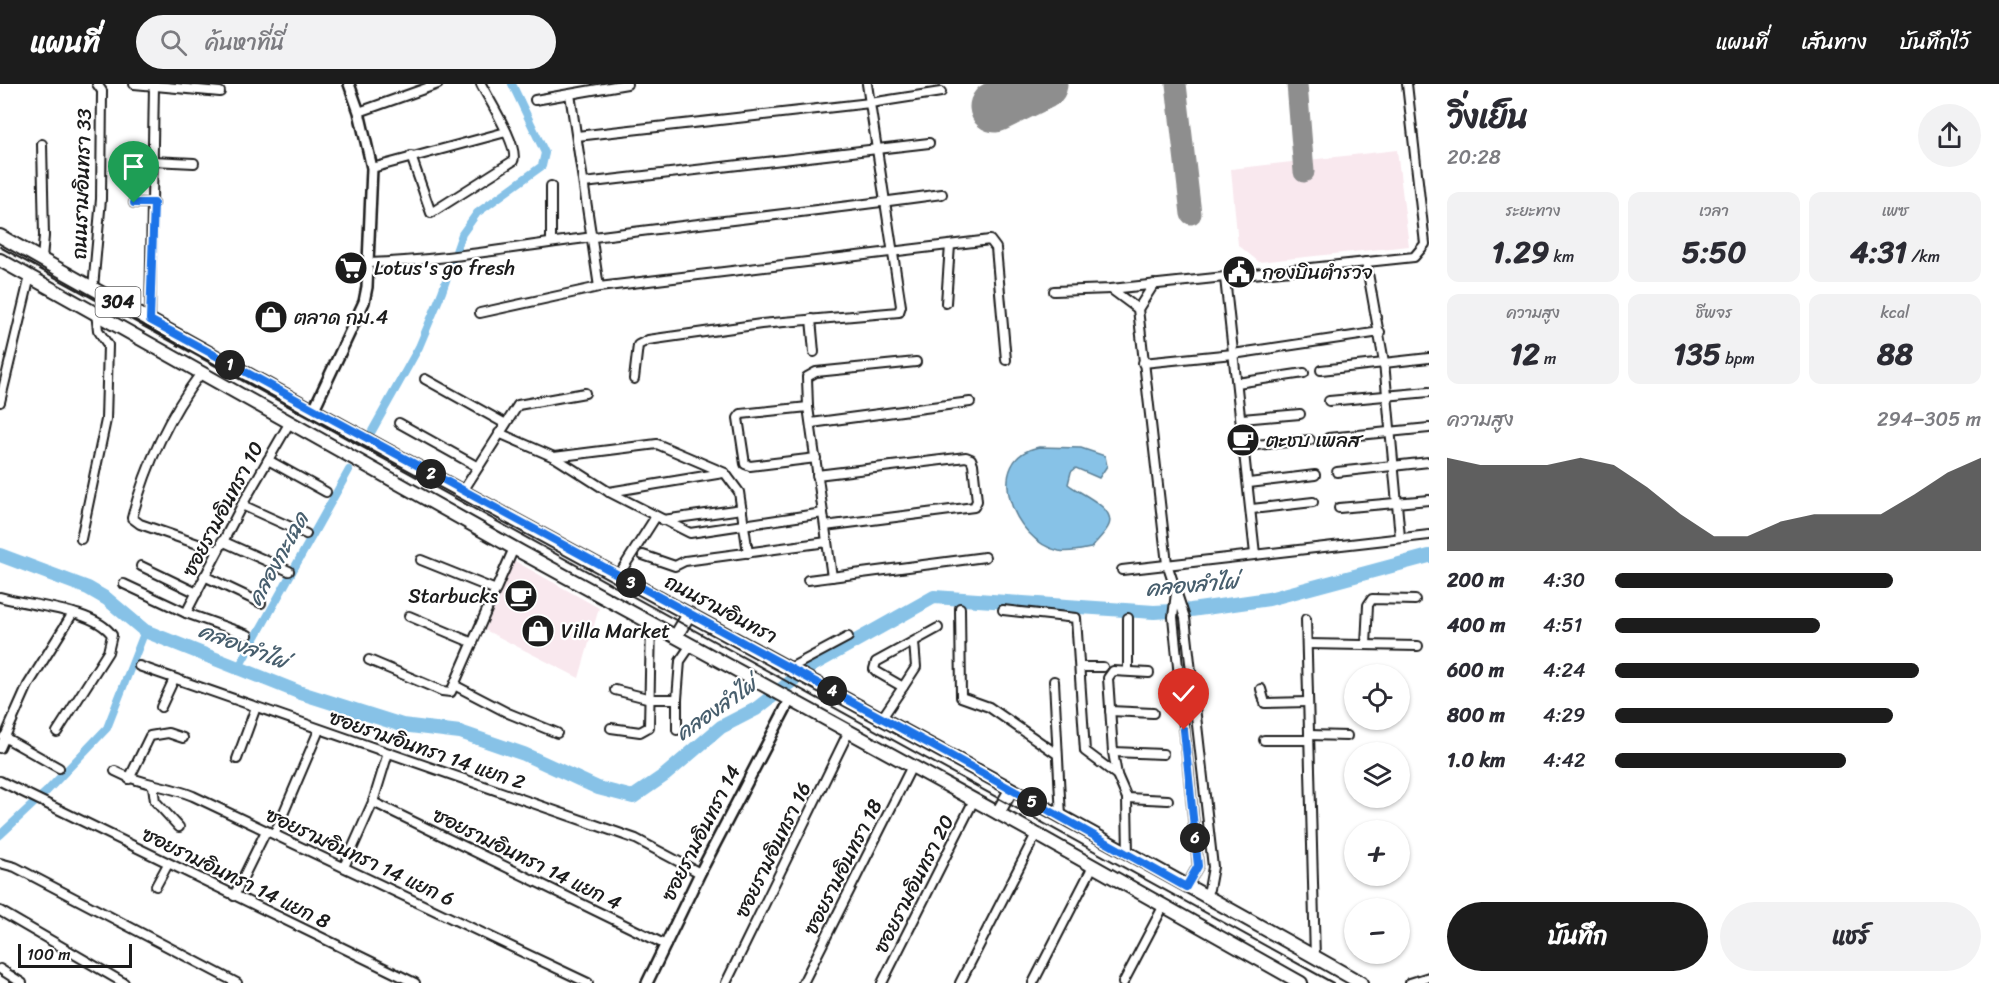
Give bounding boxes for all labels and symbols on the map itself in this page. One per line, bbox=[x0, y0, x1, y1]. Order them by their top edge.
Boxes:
street label: ถนนรามอินทรา 33 bbox=[62, 108, 102, 260]
pin bbox=[108, 141, 159, 203]
supermarket icon: Lotus's go fresh bbox=[333, 250, 369, 286]
place label: Lotus's go fresh bbox=[374, 251, 515, 286]
public building icon: กองบินตำรวจ bbox=[1221, 254, 1257, 290]
place label: กองบินตำรวจ bbox=[1262, 255, 1373, 290]
road number: 304 bbox=[96, 287, 140, 317]
shop icon: ตลาด กม.4 bbox=[253, 299, 289, 335]
place label: ตลาด กม.4 bbox=[294, 300, 388, 335]
pin: 1 bbox=[215, 350, 245, 380]
cafe icon: ตะชบ เพลส bbox=[1225, 422, 1261, 458]
place label: ตะชบ เพลส bbox=[1266, 423, 1364, 458]
street label: ซอยรามอินทรา 10 bbox=[173, 435, 273, 583]
pin: 2 bbox=[416, 459, 446, 489]
water label: คลองกะเฉด bbox=[237, 503, 320, 613]
water label: คลองลำไผ่ bbox=[1144, 562, 1246, 608]
street label: ถนนรามอินทรา bbox=[658, 564, 784, 654]
pin: 3 bbox=[616, 568, 646, 598]
cafe icon: Starbucks bbox=[503, 578, 539, 614]
place label: Starbucks bbox=[408, 579, 499, 614]
water label: คลองลำไผ่ bbox=[193, 612, 299, 683]
shop icon: Villa Market bbox=[520, 613, 556, 649]
place label: Villa Market bbox=[561, 614, 670, 649]
water label: คลองลำไผ่ bbox=[667, 663, 770, 751]
pin bbox=[1158, 668, 1209, 730]
pin: 4 bbox=[817, 676, 847, 706]
street label: ซอยรามอินทรา 14 แยก 2 bbox=[324, 700, 530, 800]
street label: ซอยรามอินทรา 14 bbox=[652, 759, 750, 907]
street label: ซอยรามอินทรา 16 bbox=[725, 776, 821, 924]
pin: 5 bbox=[1017, 787, 1047, 817]
street label: ซอยรามอินทรา 18 bbox=[794, 793, 892, 941]
street label: ซอยรามอินทรา 14 แยก 6 bbox=[259, 798, 461, 916]
street label: ซอยรามอินทรา 14 แยก 4 bbox=[426, 798, 628, 920]
street label: ซอยรามอินทรา 20 bbox=[864, 808, 964, 960]
street label: ซอยรามอินทรา 14 แยก 8 bbox=[136, 817, 336, 939]
pin: 6 bbox=[1180, 823, 1210, 853]
scale bar bbox=[18, 941, 132, 968]

